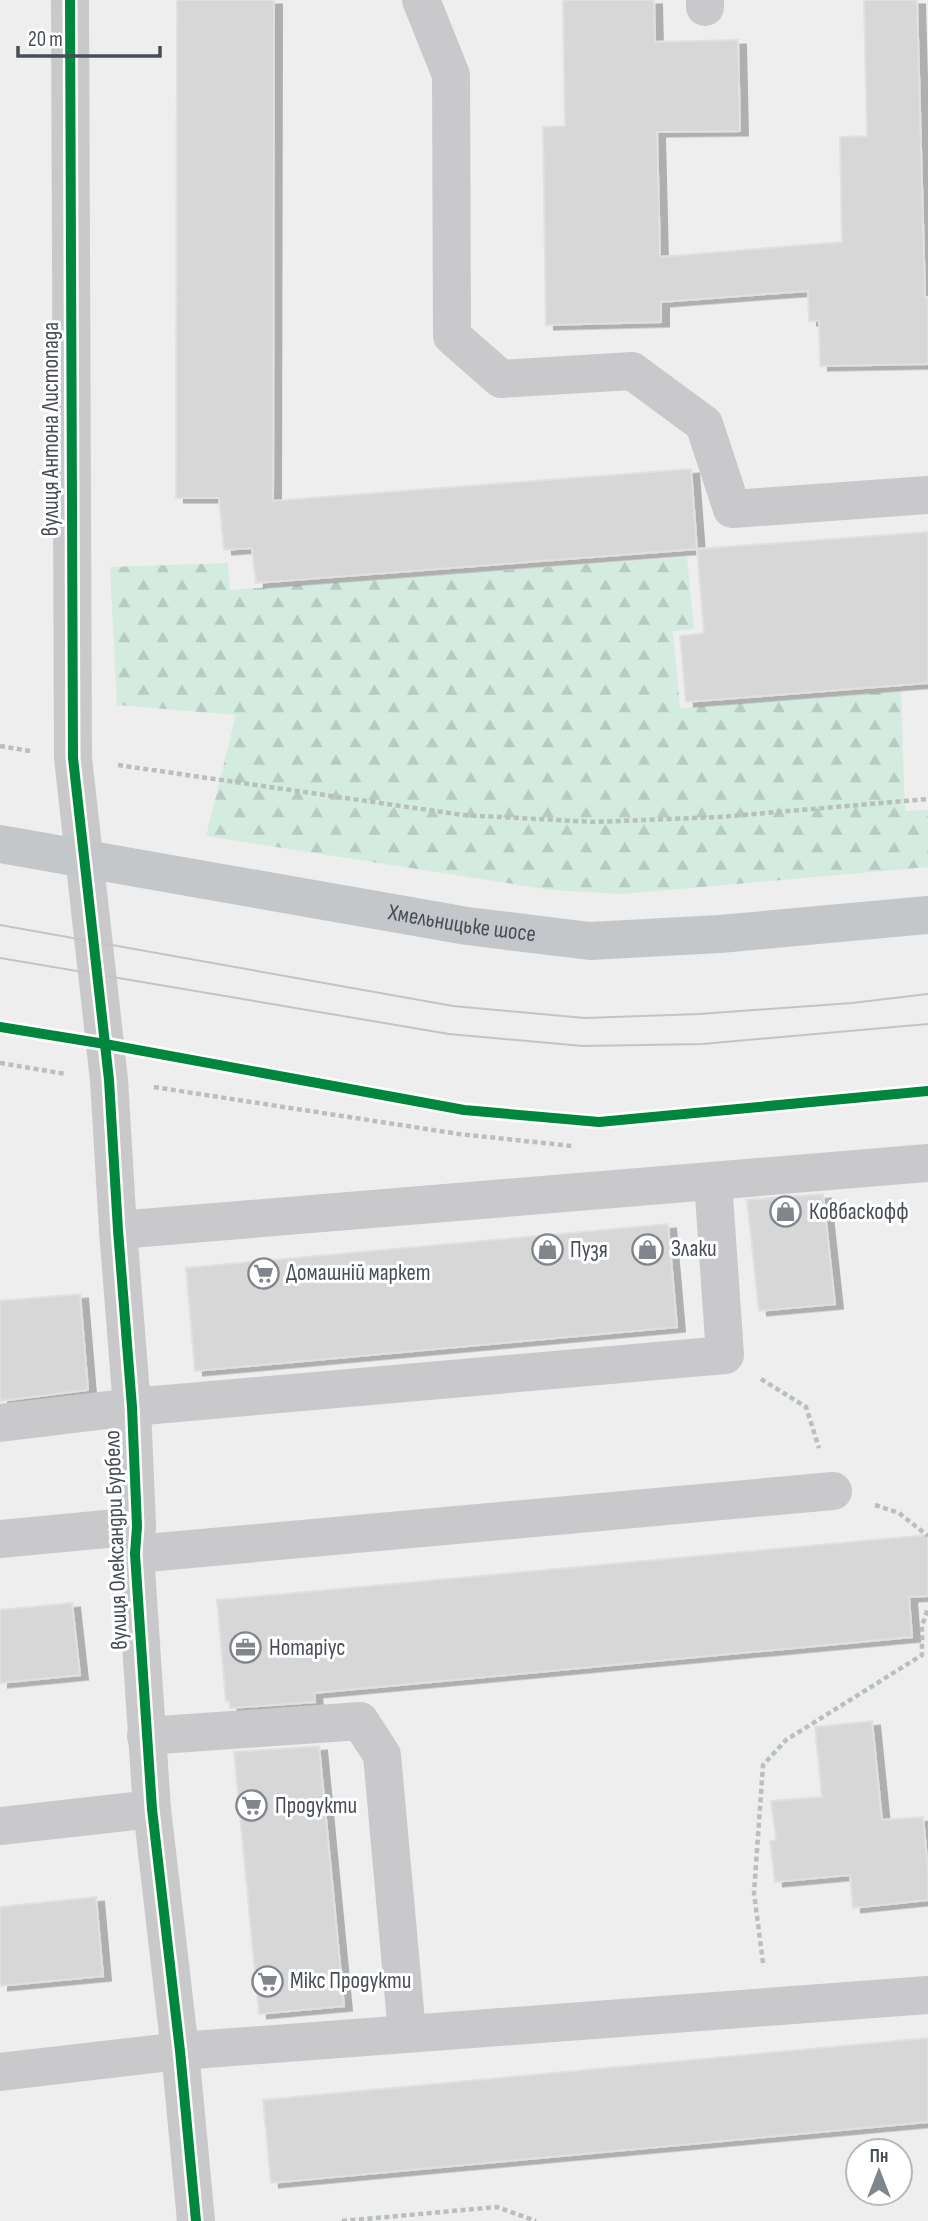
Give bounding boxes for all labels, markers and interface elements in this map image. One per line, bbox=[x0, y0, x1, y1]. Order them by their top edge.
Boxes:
scale bar bbox=[18, 14, 159, 58]
text: 20 m bbox=[28, 27, 63, 52]
street label: вулиця Антона Листопада bbox=[37, 322, 65, 536]
street label: Хмельницьке шосе bbox=[385, 898, 538, 948]
shop icon: Ковбаскофф bbox=[769, 1195, 803, 1229]
place label: Ковбаскофф bbox=[809, 1198, 909, 1226]
shop icon: Злаки bbox=[631, 1232, 665, 1266]
shop icon: Пузя bbox=[530, 1233, 564, 1267]
place label: Злаки bbox=[671, 1235, 717, 1263]
place label: Пузя bbox=[570, 1236, 608, 1264]
supermarket icon: Домашній маркет bbox=[246, 1256, 280, 1290]
place label: Домашній маркет bbox=[286, 1259, 430, 1287]
street label: вулиця Олександри Бурбело bbox=[98, 1430, 134, 1650]
office icon: Нотаріус bbox=[229, 1631, 263, 1665]
place label: Нотаріус bbox=[269, 1634, 346, 1662]
supermarket icon: Продукти bbox=[235, 1789, 269, 1823]
place label: Продукти bbox=[275, 1792, 357, 1820]
supermarket icon: Мікс Продукти bbox=[250, 1964, 284, 1998]
place label: Мікс Продукти bbox=[290, 1967, 411, 1995]
north arrow bbox=[844, 2137, 914, 2207]
text: Пн bbox=[870, 2145, 888, 2168]

